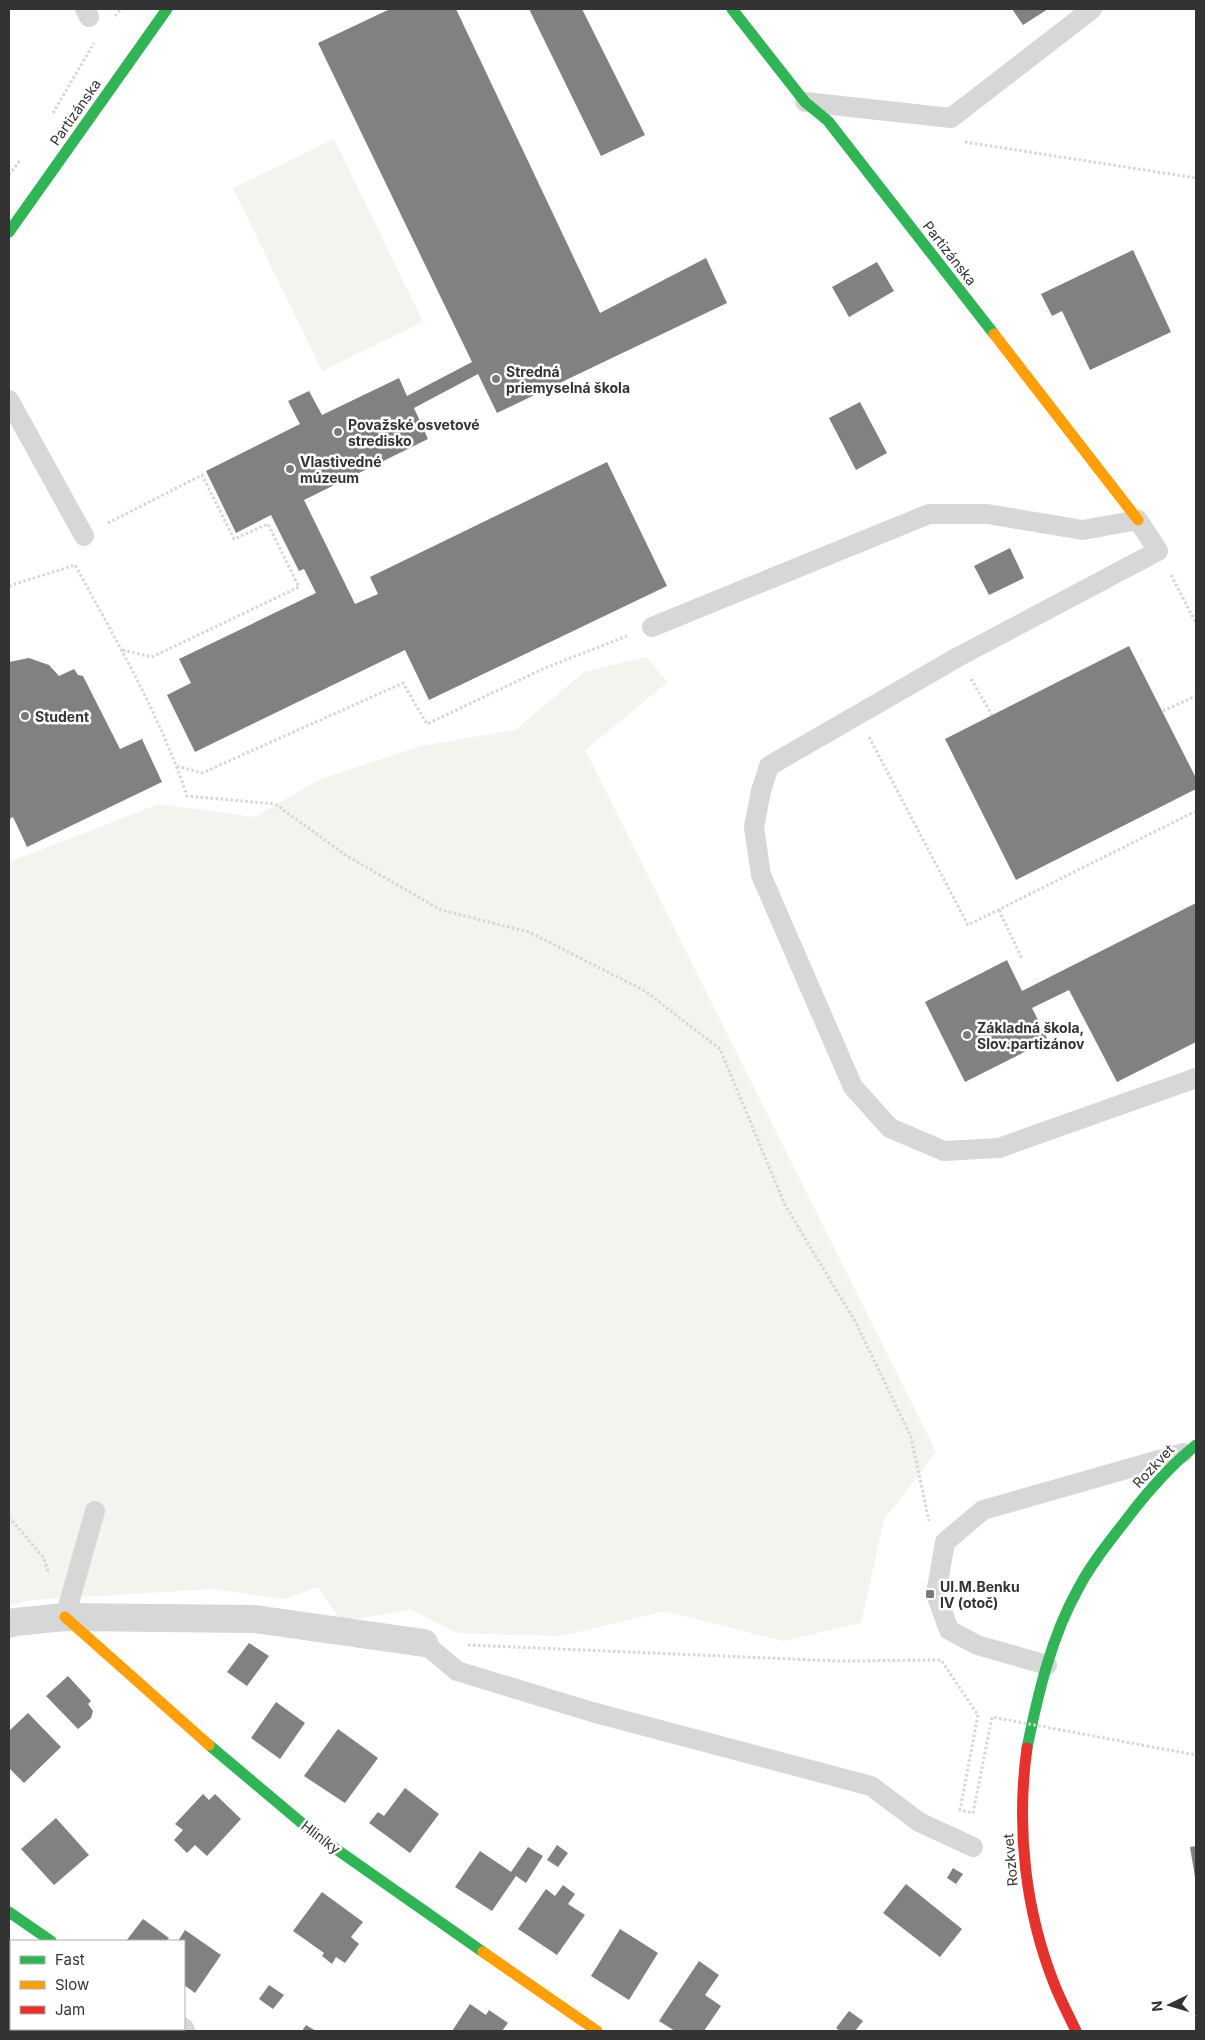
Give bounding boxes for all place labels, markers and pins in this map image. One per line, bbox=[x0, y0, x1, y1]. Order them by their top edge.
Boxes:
place label: Stredná priemyselná škola bbox=[506, 363, 630, 396]
marker: Stredná priemyselná škola bbox=[490, 373, 502, 385]
place label: Považské osvetové stredisko bbox=[348, 416, 480, 449]
marker: Považské osvetové stredisko bbox=[332, 426, 344, 438]
place label: Vlastivedné múzeum bbox=[300, 453, 382, 486]
marker: Vlastivedné múzeum bbox=[284, 463, 296, 475]
place label: Student bbox=[35, 708, 89, 725]
marker: Student bbox=[19, 710, 31, 722]
place label: Základná škola, Slov.partizánov bbox=[977, 1019, 1085, 1052]
marker: Základná škola, Slov.partizánov bbox=[961, 1029, 973, 1041]
place label: Ul.M.Benku IV (otoč) bbox=[940, 1578, 1020, 1611]
marker: Ul.M.Benku IV (otoč) bbox=[924, 1588, 936, 1600]

